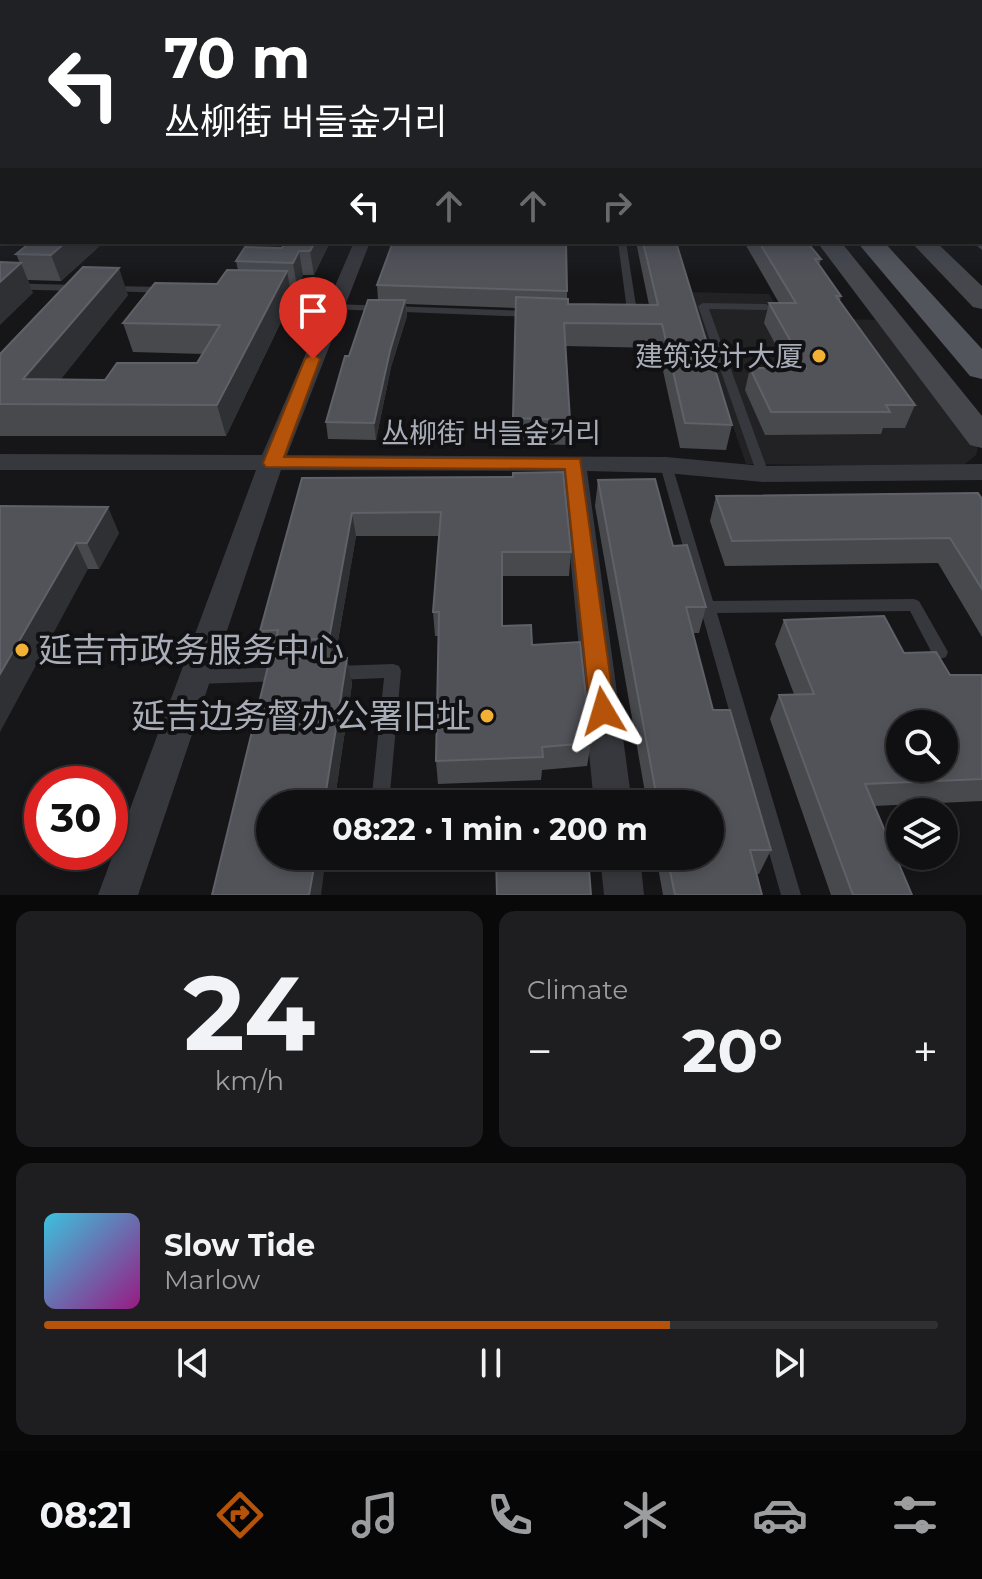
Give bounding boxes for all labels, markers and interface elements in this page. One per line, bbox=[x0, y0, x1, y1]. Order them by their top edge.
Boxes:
text: 70 m bbox=[164, 24, 310, 92]
icon: left bbox=[32, 32, 136, 136]
text: 丛柳街 버들숲거리 bbox=[164, 99, 447, 143]
icon: left bbox=[343, 184, 387, 228]
icon: ahead bbox=[427, 184, 471, 228]
icon: ahead bbox=[511, 184, 555, 228]
icon: right bbox=[595, 184, 639, 228]
pin bbox=[279, 277, 347, 359]
icon: arrive bbox=[291, 289, 335, 333]
place label: 建筑设计大厦 bbox=[635, 339, 803, 373]
marker: 建筑设计大厦 bbox=[810, 347, 828, 365]
street label: 丛柳街 버들숲거리 bbox=[381, 416, 601, 450]
place label: 延吉市政务服务中心 bbox=[38, 629, 344, 671]
marker: 延吉市政务服务中心 bbox=[13, 641, 31, 659]
position arrow bbox=[561, 669, 645, 753]
place label: 延吉边务督办公署旧址 bbox=[131, 695, 471, 737]
marker: 延吉边务督办公署旧址 bbox=[478, 707, 496, 725]
map controls bbox=[886, 710, 958, 870]
button: search bbox=[886, 710, 958, 782]
speed limit sign: 30 bbox=[24, 766, 128, 870]
button: layers bbox=[886, 798, 958, 870]
text: 08:22 · 1 min · 200 m bbox=[332, 811, 648, 848]
text: 24 bbox=[184, 949, 315, 1076]
text: Climate bbox=[527, 974, 628, 1006]
text: 20° bbox=[682, 1014, 783, 1087]
text: − bbox=[527, 1024, 552, 1078]
text: + bbox=[913, 1024, 938, 1078]
text: km/h bbox=[215, 1065, 284, 1097]
text: Slow Tide bbox=[164, 1227, 315, 1264]
text: Marlow bbox=[164, 1264, 260, 1296]
icon: previous bbox=[171, 1341, 215, 1385]
icon: pause bbox=[469, 1341, 513, 1385]
icon: next bbox=[767, 1341, 811, 1385]
icon: directions bbox=[212, 1487, 268, 1543]
icon: music bbox=[347, 1487, 403, 1543]
icon: phone bbox=[482, 1487, 538, 1543]
icon: climate bbox=[617, 1487, 673, 1543]
icon: car bbox=[752, 1487, 808, 1543]
icon: filters bbox=[887, 1487, 943, 1543]
text: 08:21 bbox=[40, 1493, 133, 1537]

